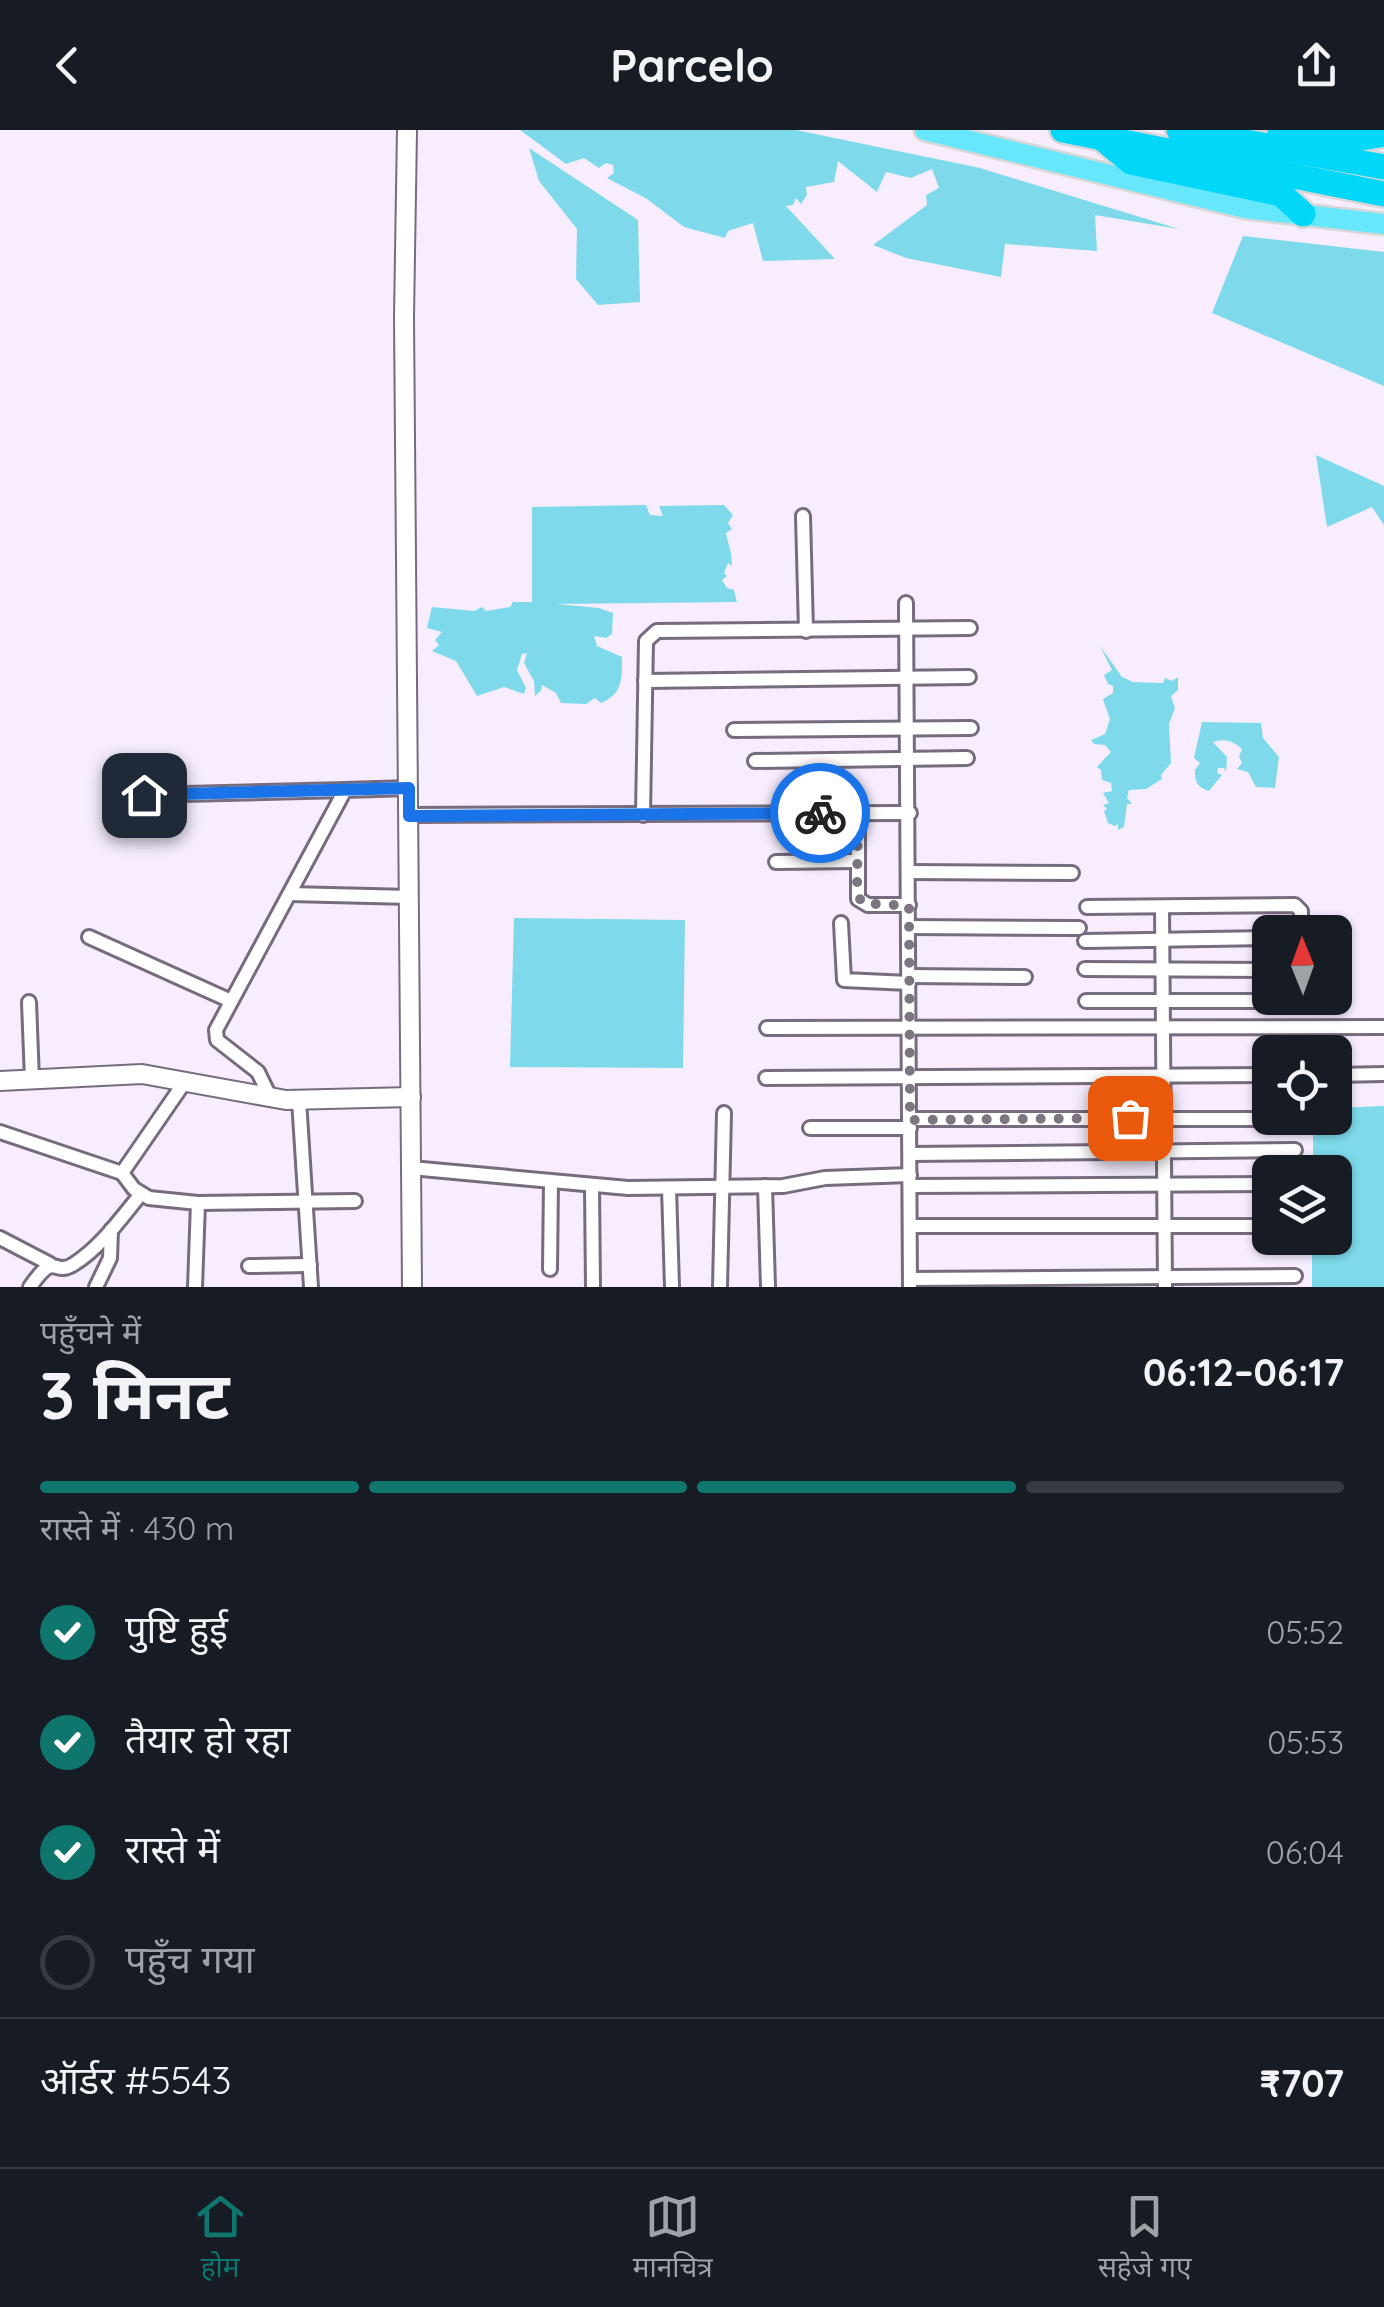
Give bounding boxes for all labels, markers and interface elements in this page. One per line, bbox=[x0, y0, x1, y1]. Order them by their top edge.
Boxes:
text: Parcelo bbox=[610, 37, 774, 93]
icon: back bbox=[40, 38, 95, 93]
icon: share bbox=[1289, 38, 1344, 93]
pin bbox=[102, 753, 187, 838]
courier bbox=[770, 763, 870, 863]
icon: home bbox=[117, 768, 172, 823]
icon: bike bbox=[793, 786, 848, 841]
north arrow bbox=[1252, 915, 1352, 1015]
map controls bbox=[1252, 915, 1352, 1255]
button: locate bbox=[1252, 1035, 1352, 1135]
pin bbox=[1088, 1076, 1173, 1161]
icon: bag bbox=[1103, 1091, 1158, 1146]
button: layers bbox=[1252, 1155, 1352, 1255]
text: पहुँचने में bbox=[40, 1312, 141, 1352]
text: 06:12–06:17 bbox=[1143, 1348, 1344, 1396]
text: 3 मिनट bbox=[40, 1354, 230, 1435]
text: रास्ते में · 430 m bbox=[40, 1508, 234, 1548]
icon: check bbox=[40, 1605, 95, 1660]
text: पुष्टि हुई bbox=[125, 1605, 228, 1653]
text: 05:52 bbox=[1266, 1612, 1344, 1652]
icon: check bbox=[40, 1715, 95, 1770]
text: तैयार हो रहा bbox=[125, 1715, 290, 1763]
text: 05:53 bbox=[1267, 1722, 1344, 1762]
icon: check bbox=[40, 1825, 95, 1880]
text: रास्ते में bbox=[125, 1825, 220, 1873]
text: 06:04 bbox=[1266, 1832, 1344, 1872]
text: पहुँच गया bbox=[125, 1935, 255, 1983]
text: ऑर्डर #5543 bbox=[40, 2056, 231, 2104]
text: ₹707 bbox=[1259, 2059, 1344, 2107]
tab: होम bbox=[193, 2189, 248, 2288]
tab: मानचित्र bbox=[633, 2189, 713, 2288]
tab: सहेजे गए bbox=[1098, 2189, 1191, 2288]

